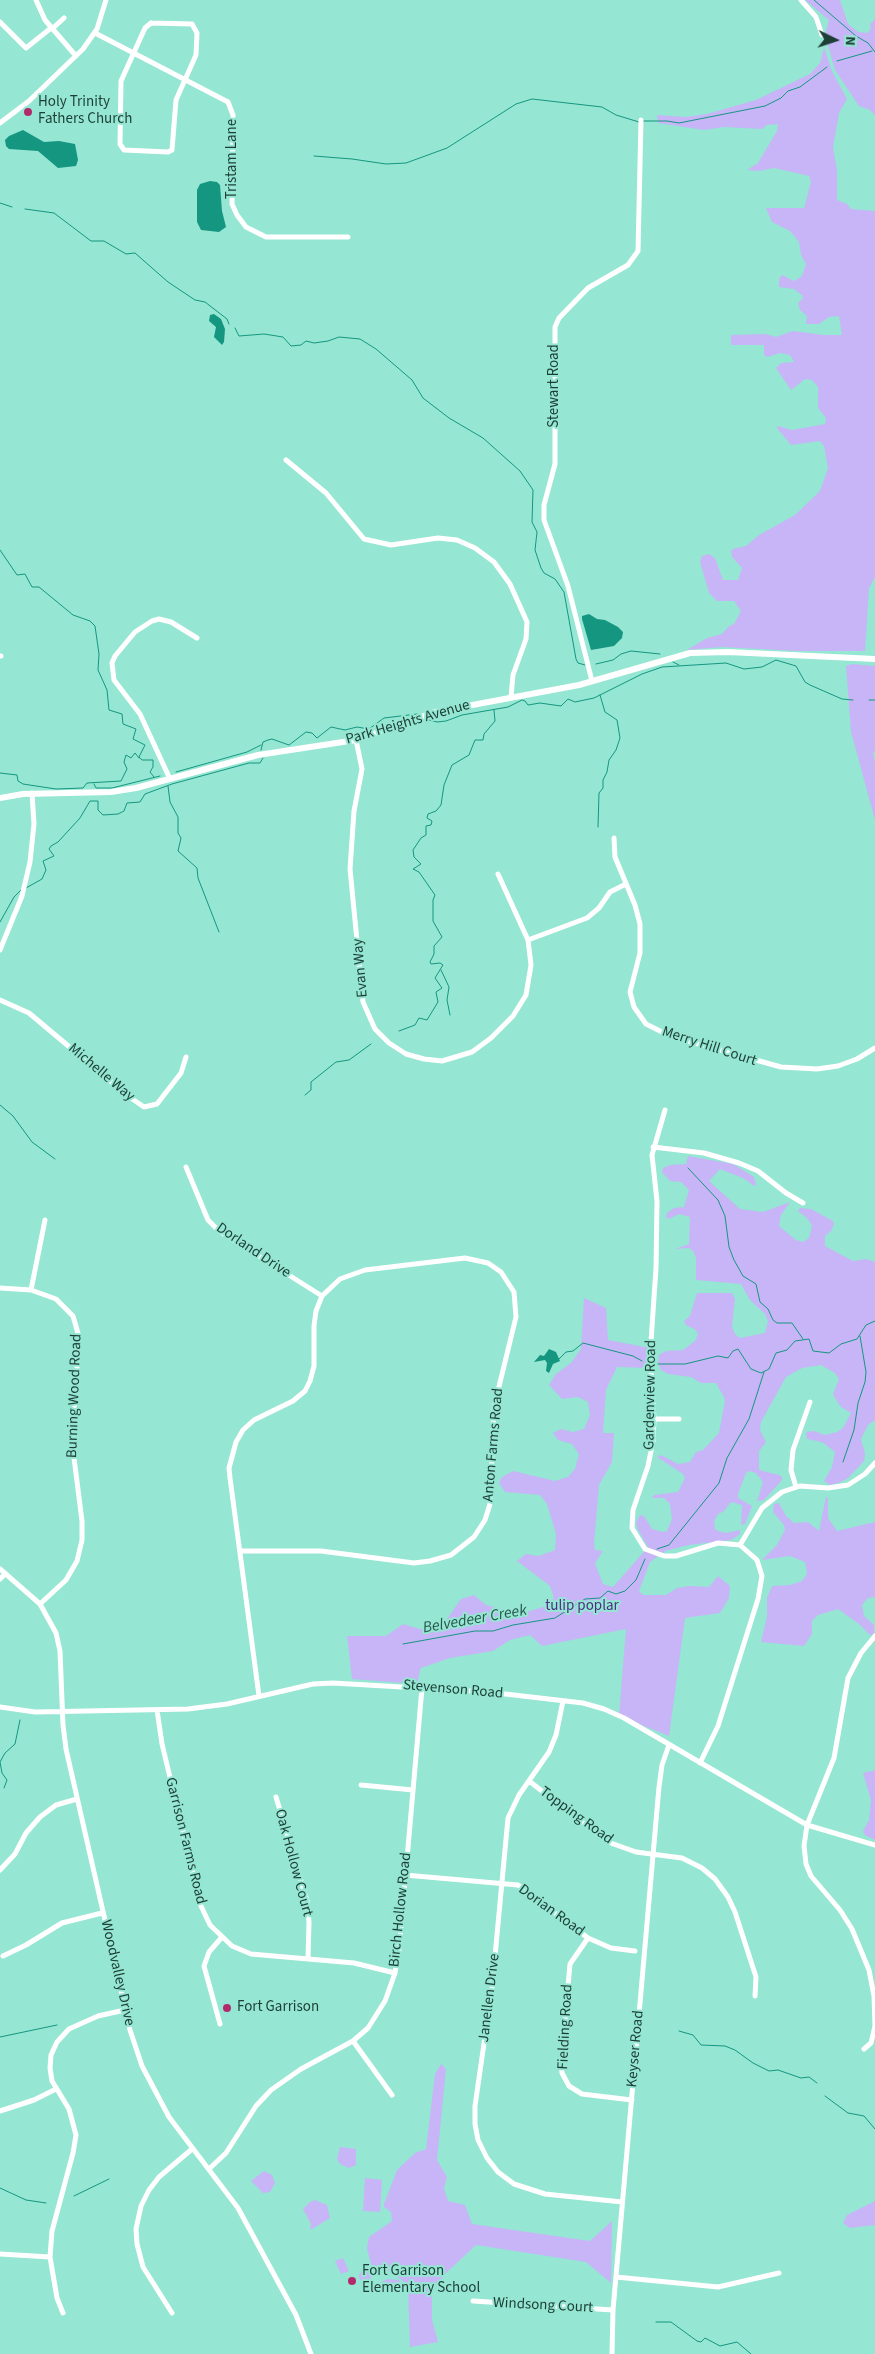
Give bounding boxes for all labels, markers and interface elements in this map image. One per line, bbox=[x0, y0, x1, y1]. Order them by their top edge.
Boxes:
north arrow bbox=[810, 15, 860, 65]
text: N bbox=[840, 36, 860, 46]
place label: Holy Trinity Fathers Church bbox=[38, 94, 132, 129]
marker: Holy Trinity Fathers Church bbox=[22, 106, 34, 118]
street label: Tristam Lane bbox=[224, 119, 242, 199]
street label: Stewart Road bbox=[546, 344, 564, 428]
street label: Park Heights Avenue bbox=[344, 697, 472, 749]
street label: Evan Way bbox=[349, 938, 373, 998]
street label: Merry Hill Court bbox=[659, 1023, 759, 1071]
street label: Michelle Way bbox=[64, 1040, 138, 1106]
street label: Dorland Drive bbox=[212, 1219, 294, 1283]
street label: Burning Wood Road bbox=[64, 1334, 86, 1458]
street label: Gardenview Road bbox=[641, 1340, 661, 1450]
street label: Anton Farms Road bbox=[480, 1387, 508, 1503]
park label: tulip poplar bbox=[545, 1598, 619, 1616]
water label: Belvedeer Creek bbox=[422, 1601, 528, 1639]
street label: Stevenson Road bbox=[402, 1677, 504, 1703]
street label: Garrison Farms Road bbox=[161, 1776, 209, 1906]
street label: Topping Road bbox=[536, 1783, 616, 1849]
street label: Oak Hollow Court bbox=[270, 1807, 316, 1919]
street label: Birch Hollow Road bbox=[386, 1852, 416, 1968]
street label: Dorian Road bbox=[514, 1881, 588, 1941]
street label: Woodvalley Drive bbox=[96, 1918, 138, 2028]
street label: Janellen Drive bbox=[476, 1953, 504, 2043]
street label: Fielding Road bbox=[555, 1984, 577, 2070]
place label: Fort Garrison bbox=[237, 1999, 319, 2017]
marker: Fort Garrison bbox=[221, 2002, 233, 2014]
street label: Keyser Road bbox=[624, 2010, 648, 2088]
place label: Fort Garrison Elementary School bbox=[362, 2263, 480, 2298]
marker: Fort Garrison Elementary School bbox=[346, 2275, 358, 2287]
street label: Windsong Court bbox=[492, 2294, 594, 2318]

